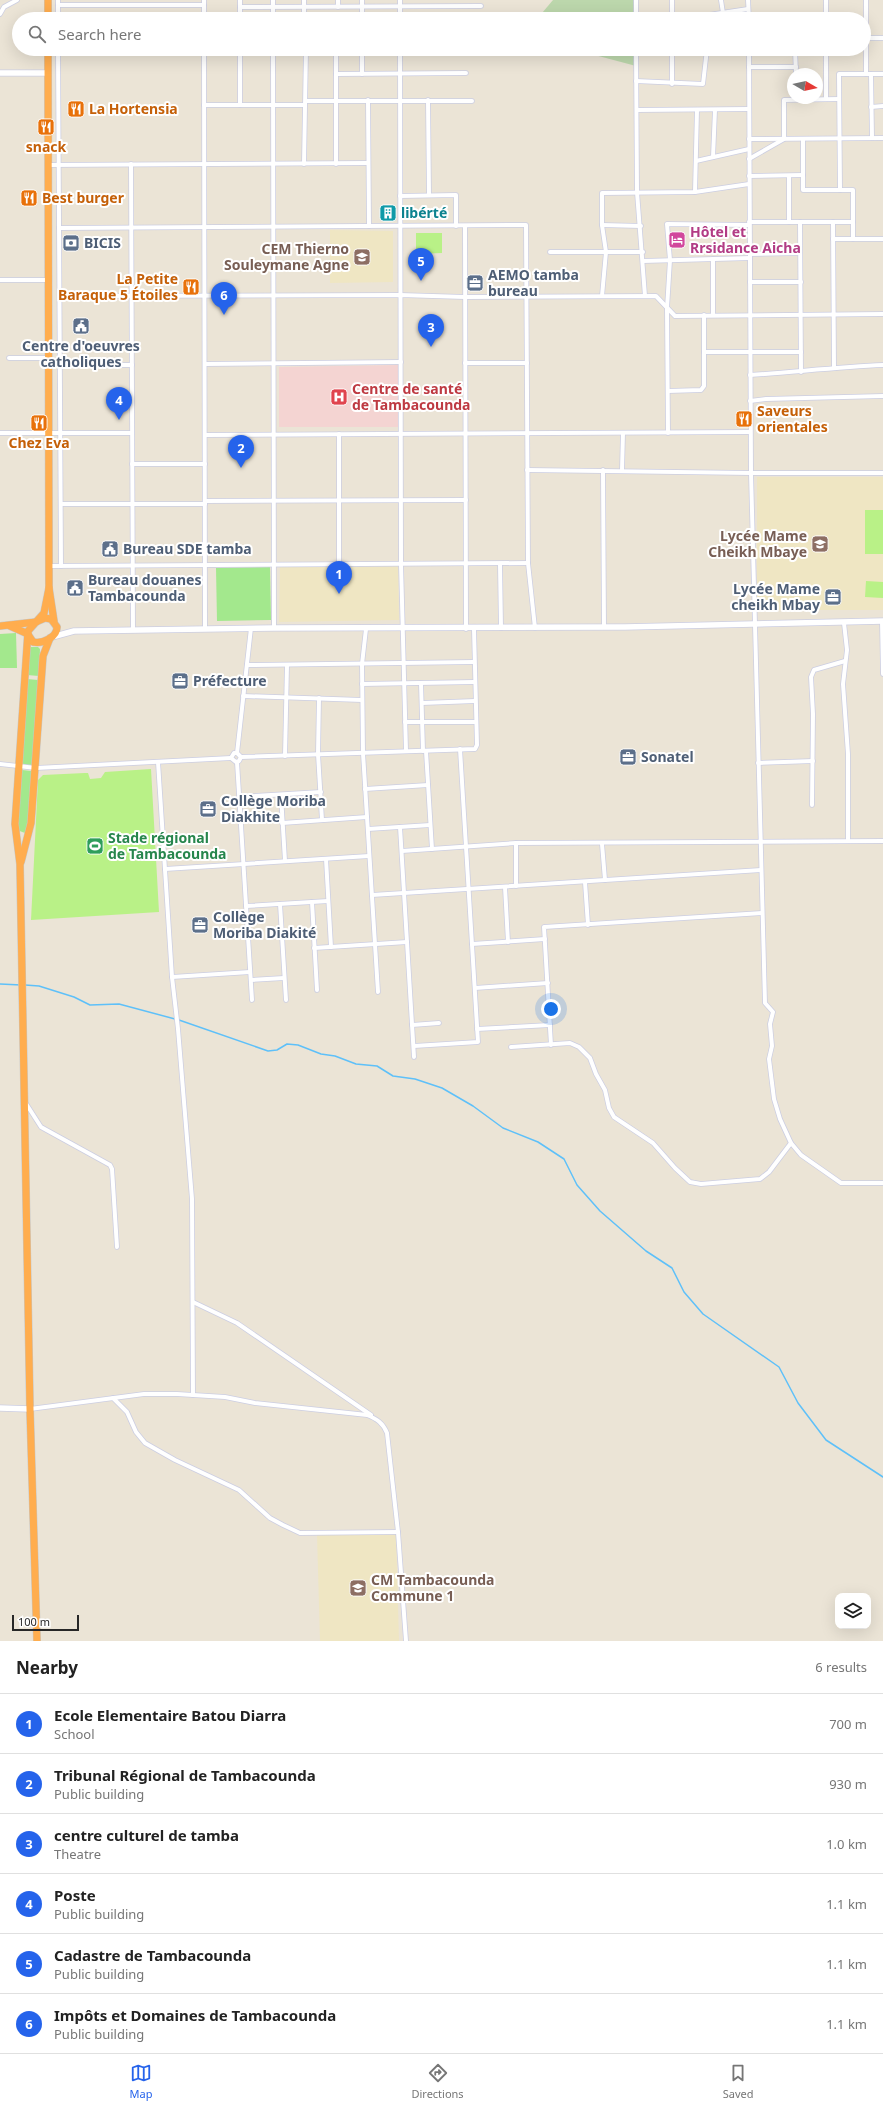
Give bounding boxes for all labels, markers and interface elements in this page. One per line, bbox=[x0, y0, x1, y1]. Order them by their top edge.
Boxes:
search box bbox=[12, 12, 871, 56]
icon: search bbox=[26, 23, 48, 45]
text: Search here bbox=[58, 24, 141, 44]
north arrow bbox=[787, 68, 823, 104]
restaurant icon: La Hortensia bbox=[66, 99, 86, 119]
place label: La Hortensia bbox=[89, 99, 178, 118]
restaurant icon: snack bbox=[36, 117, 56, 137]
place label: snack bbox=[26, 137, 67, 156]
restaurant icon: Best burger bbox=[19, 188, 39, 208]
place label: Best burger bbox=[42, 188, 125, 207]
building icon: libérté bbox=[378, 203, 398, 223]
place label: libérté bbox=[401, 203, 447, 222]
place label: Hôtel et Rrsidance Aicha bbox=[690, 222, 801, 257]
hotel icon: Hôtel et Rrsidance Aicha bbox=[667, 230, 687, 250]
bank icon: BICIS bbox=[61, 233, 81, 253]
place label: BICIS bbox=[84, 233, 121, 252]
place label: CEM Thierno Souleymane Agne bbox=[224, 239, 349, 274]
school or university icon: CEM Thierno Souleymane Agne bbox=[352, 247, 372, 267]
pin: 5 bbox=[408, 248, 434, 281]
place label: AEMO tamba bureau bbox=[488, 265, 579, 300]
place label: La Petite Baraque 5 Étoiles bbox=[58, 269, 178, 304]
office icon: AEMO tamba bureau bbox=[465, 273, 485, 293]
restaurant icon: La Petite Baraque 5 Étoiles bbox=[181, 277, 201, 297]
pin: 6 bbox=[211, 282, 237, 315]
pin: 3 bbox=[418, 314, 444, 347]
public building icon: Centre d'oeuvres catholiques bbox=[71, 316, 91, 336]
place label: Centre d'oeuvres catholiques bbox=[22, 336, 140, 371]
place label: Centre de santé de Tambacounda bbox=[352, 379, 470, 414]
pin: 4 bbox=[106, 387, 132, 420]
hospital icon: Centre de santé de Tambacounda bbox=[329, 387, 349, 407]
place label: Saveurs orientales bbox=[757, 401, 828, 436]
restaurant icon: Saveurs orientales bbox=[734, 409, 754, 429]
restaurant icon: Chez Eva bbox=[29, 413, 49, 433]
place label: Chez Eva bbox=[8, 433, 70, 452]
pin: 2 bbox=[228, 435, 254, 468]
place label: Lycée Mame Cheikh Mbaye bbox=[708, 526, 807, 561]
school or university icon: Lycée Mame Cheikh Mbaye bbox=[810, 534, 830, 554]
public building icon: Bureau SDE tamba bbox=[100, 539, 120, 559]
place label: Bureau SDE tamba bbox=[123, 539, 252, 558]
pin: 1 bbox=[326, 561, 352, 594]
place label: Bureau douanes Tambacounda bbox=[88, 570, 201, 605]
public building icon: Bureau douanes Tambacounda bbox=[65, 578, 85, 598]
place label: Lycée Mame cheikh Mbay bbox=[731, 579, 820, 614]
office icon: Lycée Mame cheikh Mbay bbox=[823, 587, 843, 607]
office icon: Préfecture bbox=[170, 671, 190, 691]
place label: Préfecture bbox=[193, 671, 267, 690]
office icon: Sonatel bbox=[618, 747, 638, 767]
place label: Sonatel bbox=[641, 747, 694, 766]
place label: Collège Moriba Diakhite bbox=[221, 791, 326, 826]
office icon: Collège Moriba Diakhite bbox=[198, 799, 218, 819]
place label: Stade régional de Tambacounda bbox=[108, 828, 226, 863]
sports icon: Stade régional de Tambacounda bbox=[85, 836, 105, 856]
place label: Collège Moriba Diakité bbox=[213, 907, 316, 942]
office icon: Collège Moriba Diakité bbox=[190, 915, 210, 935]
your location bbox=[541, 999, 561, 1019]
place label: CM Tambacounda Commune 1 bbox=[371, 1570, 494, 1605]
school or university icon: CM Tambacounda Commune 1 bbox=[348, 1578, 368, 1598]
map controls bbox=[835, 1593, 871, 1629]
button: layers bbox=[835, 1593, 871, 1629]
scale bar bbox=[12, 1613, 79, 1632]
text: 100 m bbox=[18, 1614, 50, 1629]
text: Nearby bbox=[16, 1656, 78, 1679]
text: 6 results bbox=[815, 1658, 867, 1676]
text: Ecole Elementaire Batou Diarra bbox=[54, 1705, 286, 1725]
text: 1 bbox=[25, 1715, 33, 1733]
text: 700 m bbox=[829, 1715, 867, 1733]
text: School bbox=[54, 1725, 95, 1743]
text: Tribunal Régional de Tambacounda bbox=[54, 1765, 316, 1785]
text: 2 bbox=[25, 1775, 33, 1793]
text: 930 m bbox=[829, 1775, 867, 1793]
text: Public building bbox=[54, 1785, 144, 1803]
text: centre culturel de tamba bbox=[54, 1825, 239, 1845]
text: 3 bbox=[25, 1835, 33, 1853]
text: 1.0 km bbox=[826, 1835, 867, 1853]
text: Theatre bbox=[54, 1845, 101, 1863]
text: Poste bbox=[54, 1885, 96, 1905]
text: 4 bbox=[25, 1895, 33, 1913]
text: 1.1 km bbox=[826, 1895, 867, 1913]
text: Public building bbox=[54, 1905, 144, 1923]
text: Cadastre de Tambacounda bbox=[54, 1945, 251, 1965]
text: 5 bbox=[25, 1955, 33, 1973]
text: 1.1 km bbox=[826, 1955, 867, 1973]
text: Public building bbox=[54, 1965, 144, 1983]
text: Impôts et Domaines de Tambacounda bbox=[54, 2005, 336, 2025]
text: 6 bbox=[25, 2015, 33, 2033]
text: 1.1 km bbox=[826, 2015, 867, 2033]
text: Public building bbox=[54, 2025, 144, 2043]
tab: Map bbox=[130, 2062, 152, 2101]
tab: Directions bbox=[411, 2062, 464, 2101]
tab: Saved bbox=[723, 2062, 753, 2101]

